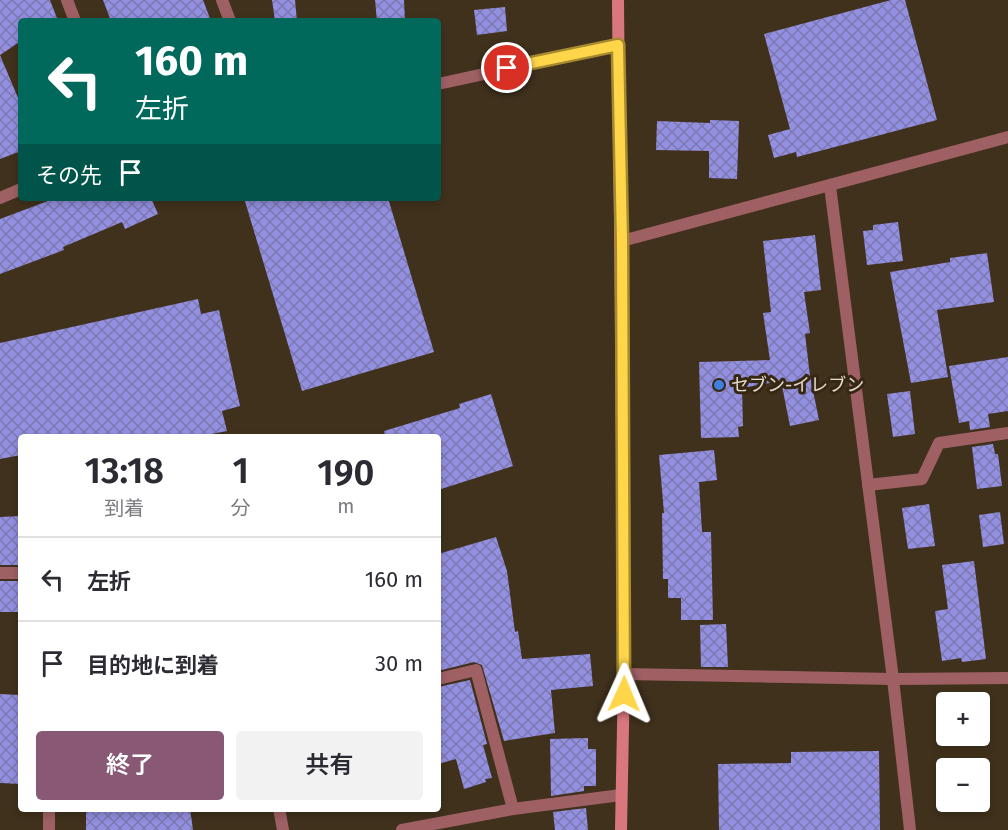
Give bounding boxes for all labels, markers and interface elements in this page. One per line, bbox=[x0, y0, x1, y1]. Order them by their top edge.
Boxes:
text: 160 m bbox=[135, 36, 248, 86]
icon: left bbox=[36, 42, 114, 120]
pin bbox=[481, 42, 532, 93]
icon: arrive bbox=[490, 51, 523, 84]
text: 左折 bbox=[135, 93, 189, 125]
icon: arrive bbox=[114, 156, 147, 189]
text: その先 bbox=[36, 162, 102, 189]
place label: セブン-イレブン bbox=[731, 374, 864, 396]
marker: セブン-イレブン bbox=[712, 378, 726, 392]
text: 13:18 bbox=[85, 449, 164, 493]
text: 1 bbox=[232, 449, 249, 493]
text: 190 bbox=[317, 451, 374, 495]
text: m bbox=[337, 494, 354, 518]
text: 到着 bbox=[104, 496, 144, 520]
text: 分 bbox=[231, 496, 251, 520]
icon: left bbox=[36, 563, 69, 596]
text: 160 m bbox=[365, 566, 423, 593]
text: 左折 bbox=[87, 568, 131, 595]
icon: arrive bbox=[36, 647, 69, 680]
text: 30 m bbox=[375, 650, 423, 677]
text: 目的地に到着 bbox=[87, 652, 219, 679]
position arrow bbox=[592, 662, 656, 726]
map controls bbox=[936, 692, 990, 812]
button: + bbox=[936, 692, 990, 746]
button: 終了 bbox=[36, 731, 224, 800]
button: 共有 bbox=[236, 731, 423, 800]
button: − bbox=[936, 758, 990, 812]

